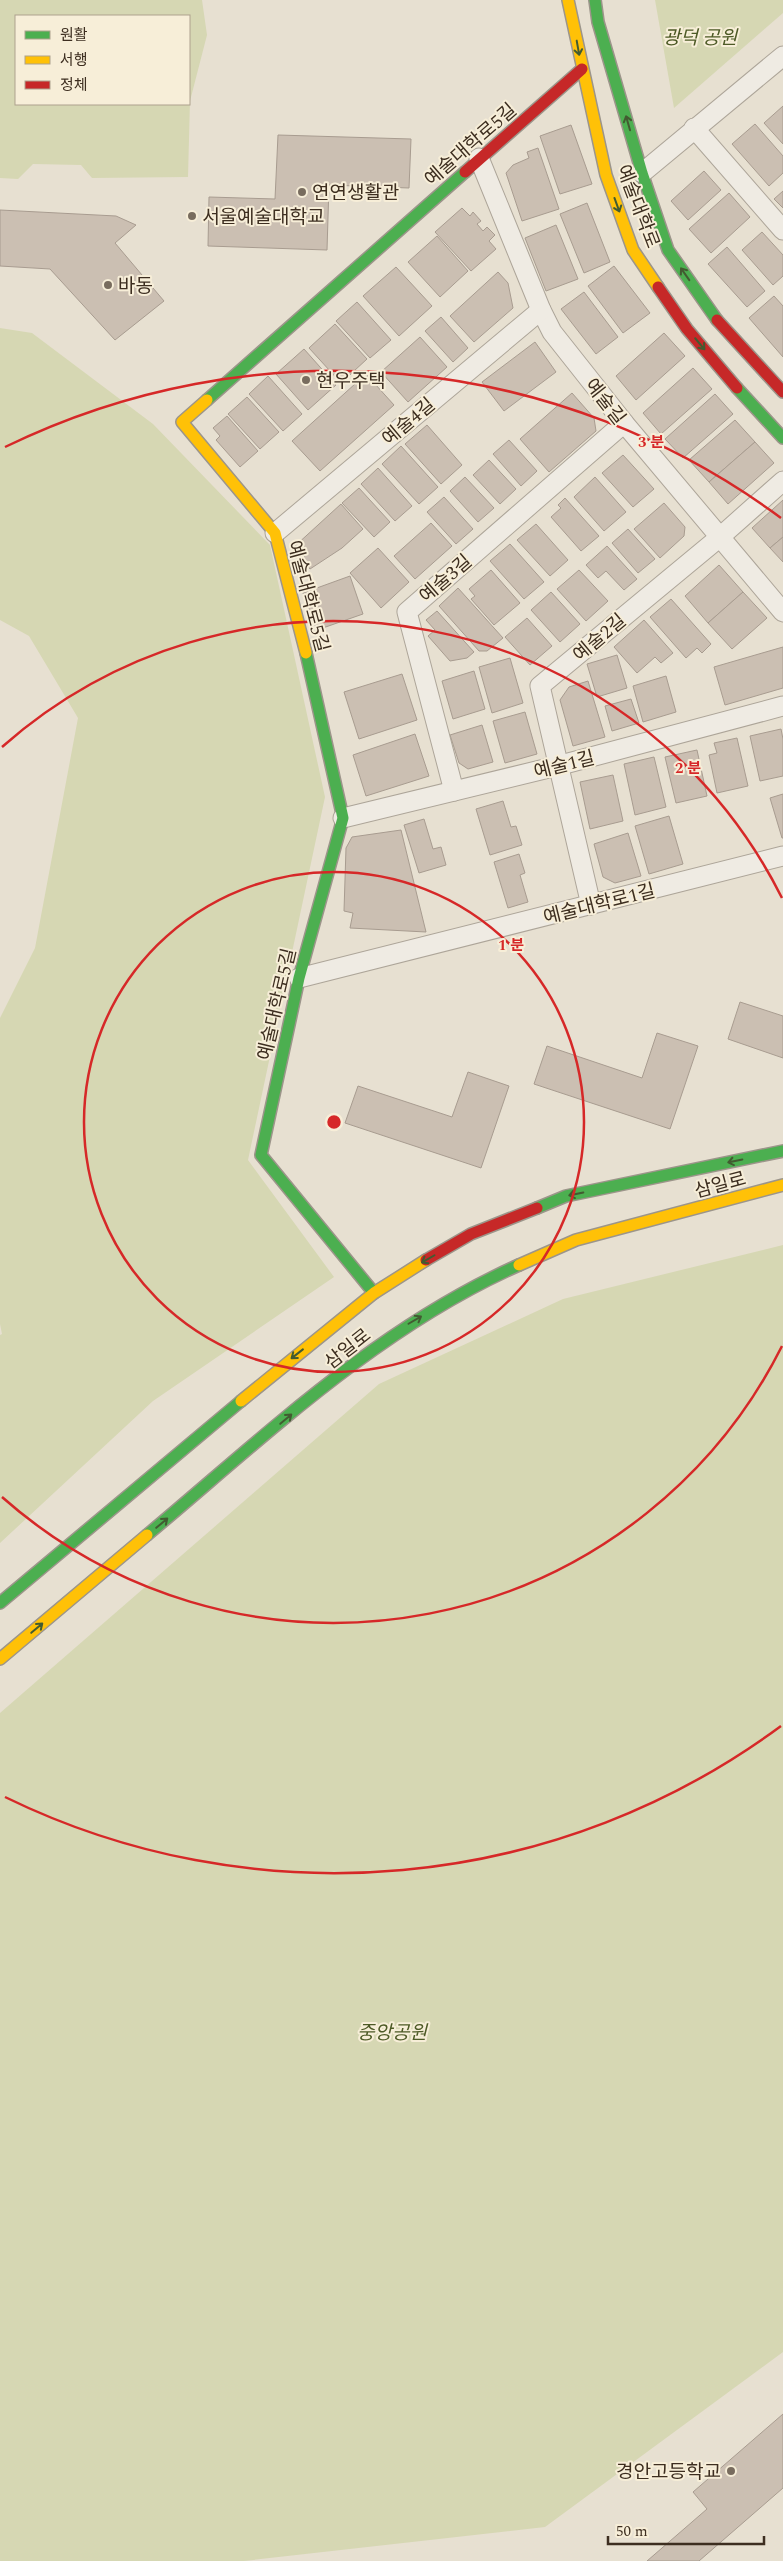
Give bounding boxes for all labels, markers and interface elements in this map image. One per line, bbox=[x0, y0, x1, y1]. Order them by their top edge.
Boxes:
legend bbox=[15, 15, 190, 105]
text: 원활 bbox=[60, 24, 88, 47]
park label: 광덕 공원 bbox=[663, 24, 739, 53]
one-way arrow bbox=[574, 39, 584, 55]
text: 서행 bbox=[60, 49, 88, 72]
text: 정체 bbox=[60, 74, 88, 97]
street label: 예술대학로5길 bbox=[418, 97, 524, 194]
one-way arrow bbox=[623, 115, 632, 131]
street label: 예술대학로 bbox=[608, 161, 667, 253]
place label: 연연생활관 bbox=[312, 179, 399, 208]
marker: 연연생활관 bbox=[296, 186, 308, 198]
one-way arrow bbox=[613, 197, 622, 212]
place label: 서울예술대학교 bbox=[202, 203, 324, 232]
marker: 서울예술대학교 bbox=[186, 210, 198, 222]
one-way arrow bbox=[680, 267, 690, 281]
place label: 바동 bbox=[118, 272, 153, 301]
marker: 바동 bbox=[102, 279, 114, 291]
one-way arrow bbox=[694, 337, 705, 350]
place label: 현우주택 bbox=[316, 367, 386, 396]
street label: 예술길 bbox=[577, 372, 632, 432]
marker: 현우주택 bbox=[300, 374, 312, 386]
street label: 예술4길 bbox=[376, 391, 442, 453]
text: 3 분 bbox=[638, 431, 664, 454]
street label: 예술대학로5길 bbox=[279, 537, 336, 655]
street label: 예술3길 bbox=[413, 548, 479, 610]
street label: 예술2길 bbox=[567, 607, 633, 669]
street label: 예술1길 bbox=[531, 744, 598, 787]
text: 2 분 bbox=[675, 757, 701, 780]
street label: 예술대학로1길 bbox=[540, 877, 658, 932]
text: 1 분 bbox=[498, 934, 524, 957]
street label: 예술대학로5길 bbox=[250, 945, 304, 1063]
centre of rings bbox=[325, 1113, 343, 1131]
one-way arrow bbox=[728, 1157, 744, 1166]
street label: 삼일로 bbox=[691, 1165, 749, 1206]
one-way arrow bbox=[569, 1190, 585, 1199]
one-way arrow bbox=[421, 1255, 436, 1265]
one-way arrow bbox=[408, 1315, 422, 1325]
street label: 삼일로 bbox=[318, 1322, 378, 1377]
one-way arrow bbox=[290, 1349, 303, 1360]
one-way arrow bbox=[279, 1413, 292, 1424]
one-way arrow bbox=[155, 1518, 168, 1529]
one-way arrow bbox=[31, 1622, 44, 1633]
park label: 중앙공원 bbox=[357, 2019, 428, 2048]
place label: 경안고등학교 bbox=[616, 2458, 721, 2487]
marker: 경안고등학교 bbox=[725, 2465, 737, 2477]
scale bar bbox=[608, 2514, 764, 2546]
text: 50 m bbox=[616, 2520, 648, 2543]

